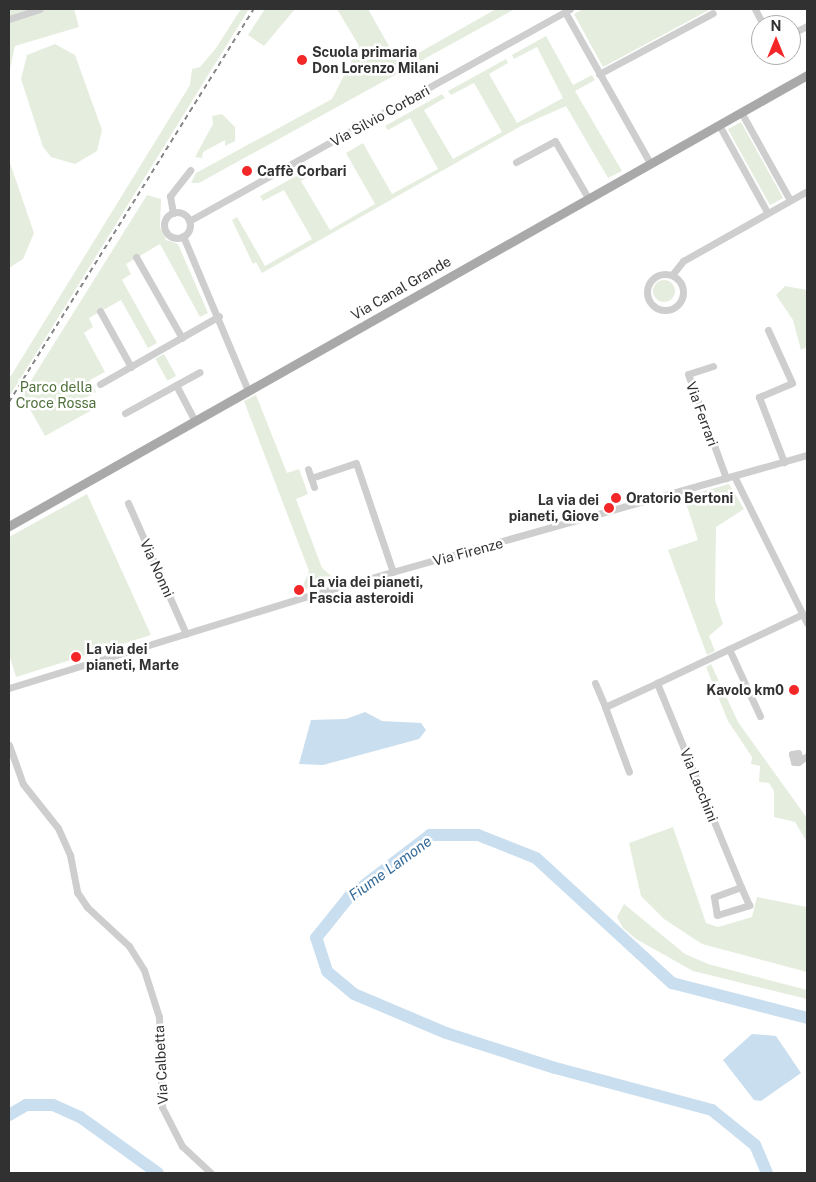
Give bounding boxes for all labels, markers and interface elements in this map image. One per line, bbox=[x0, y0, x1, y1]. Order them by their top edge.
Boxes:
north arrow bbox=[751, 15, 801, 65]
text: N bbox=[771, 18, 781, 34]
place label: Scuola primaria Don Lorenzo Milani bbox=[312, 44, 439, 76]
marker: Scuola primaria Don Lorenzo Milani bbox=[296, 54, 308, 66]
street label: Via Silvio Corbari bbox=[328, 82, 432, 150]
place label: Caffè Corbari bbox=[257, 163, 347, 179]
marker: Caffè Corbari bbox=[241, 165, 253, 177]
street label: Via Canal Grande bbox=[348, 253, 454, 323]
park label: Parco della Croce Rossa bbox=[16, 379, 96, 412]
street label: Via Ferrari bbox=[683, 379, 721, 449]
place label: Oratorio Bertoni bbox=[626, 490, 733, 506]
place label: La via dei pianeti, Giove bbox=[509, 492, 599, 524]
marker: Oratorio Bertoni bbox=[610, 492, 622, 504]
marker: La via dei pianeti, Giove bbox=[603, 502, 615, 514]
street label: Via Firenze bbox=[431, 535, 505, 569]
street label: Via Nonni bbox=[137, 536, 177, 600]
place label: La via dei pianeti, Fascia asteroidi bbox=[309, 574, 423, 606]
marker: La via dei pianeti, Fascia asteroidi bbox=[293, 584, 305, 596]
place label: La via dei pianeti, Marte bbox=[86, 641, 179, 674]
marker: La via dei pianeti, Marte bbox=[70, 651, 82, 663]
place label: Kavolo km0 bbox=[706, 682, 784, 698]
marker: Kavolo km0 bbox=[788, 684, 800, 696]
street label: Via Lacchini bbox=[677, 746, 721, 824]
water label: Fiume Lamone bbox=[345, 832, 435, 904]
street label: Via Calbetta bbox=[151, 1025, 171, 1105]

